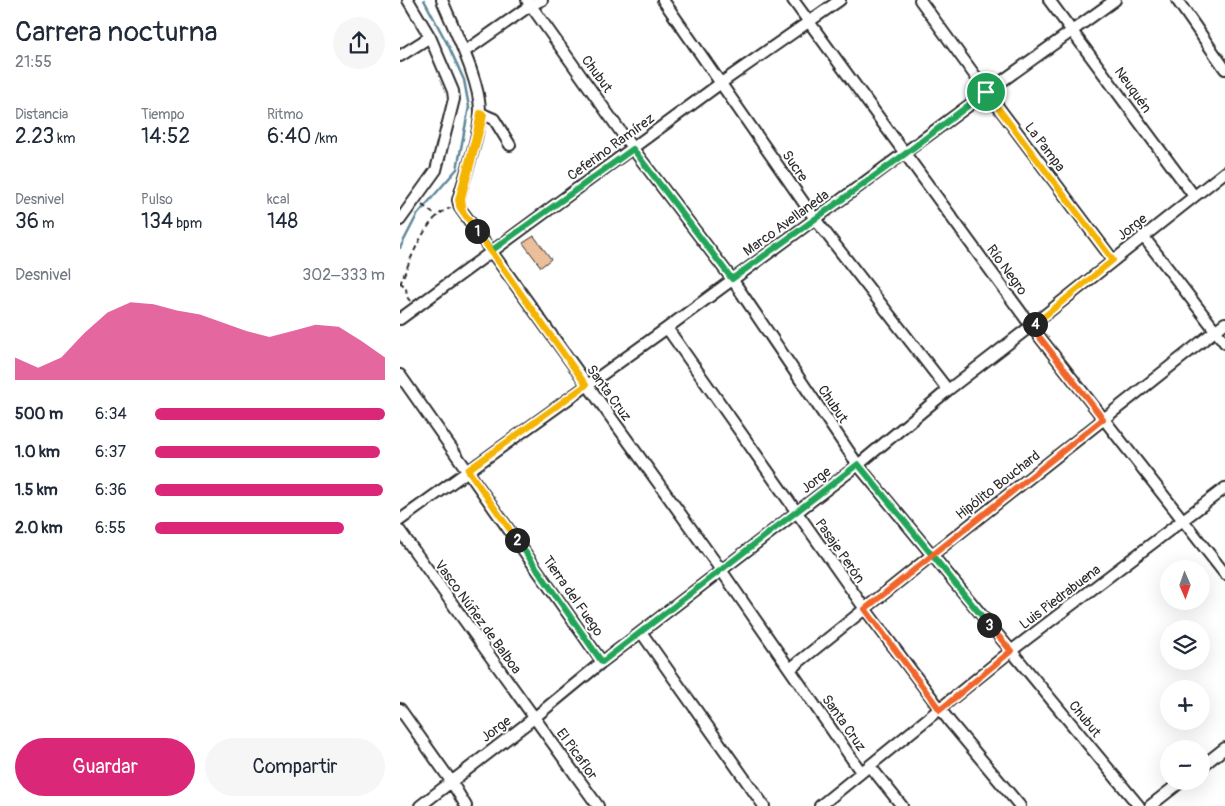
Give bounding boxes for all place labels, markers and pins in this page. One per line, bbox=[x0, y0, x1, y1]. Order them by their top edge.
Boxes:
pin bbox=[965, 71, 1007, 113]
pin: 1 bbox=[464, 218, 490, 244]
pin: 4 bbox=[1022, 312, 1048, 336]
pin: 2 bbox=[504, 528, 530, 552]
pin: 3 bbox=[976, 612, 1002, 638]

